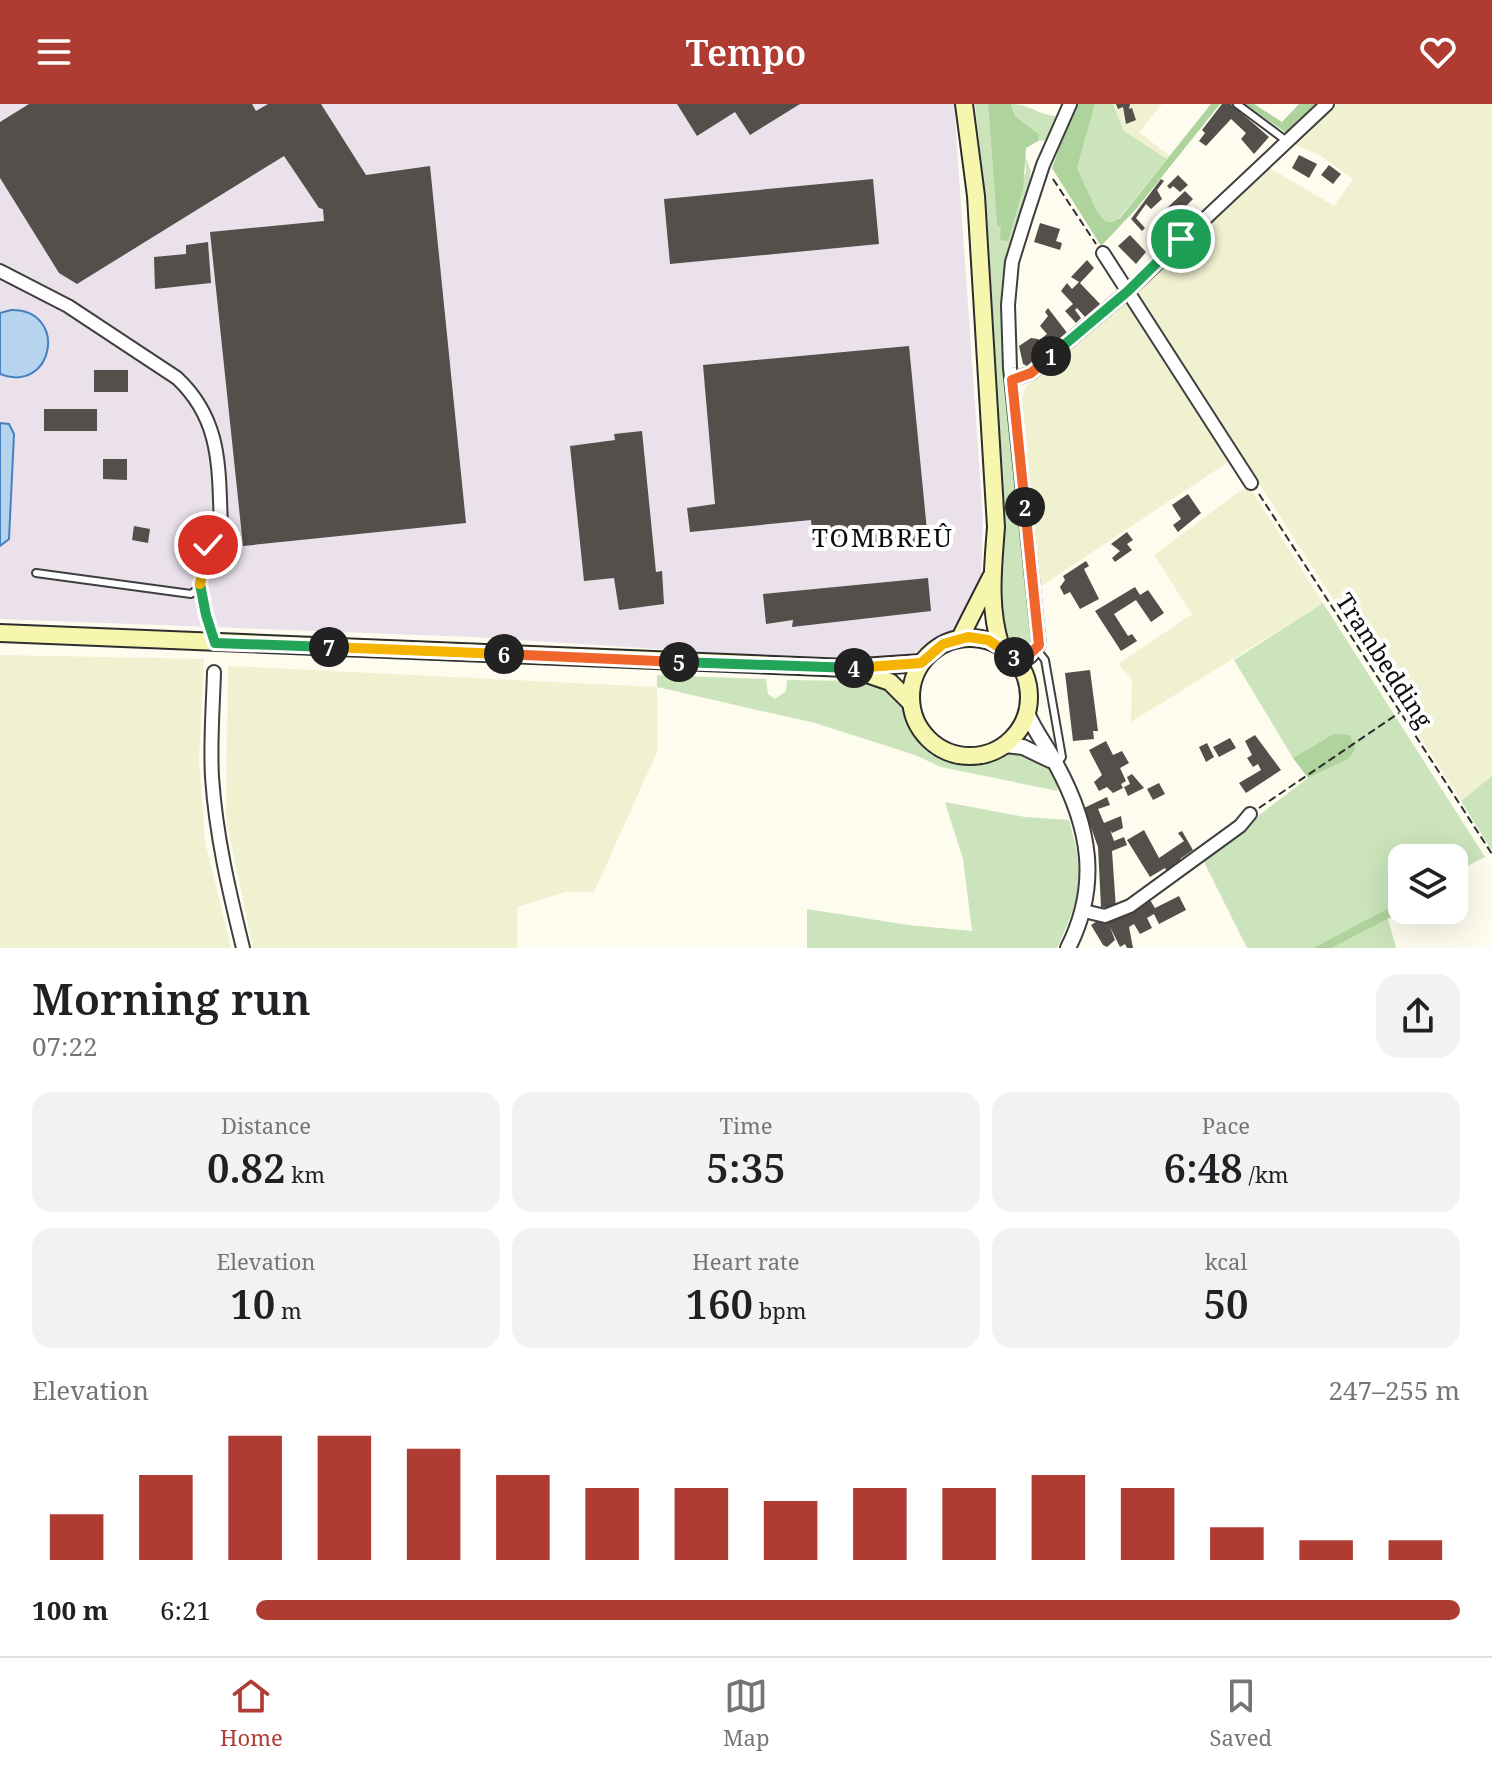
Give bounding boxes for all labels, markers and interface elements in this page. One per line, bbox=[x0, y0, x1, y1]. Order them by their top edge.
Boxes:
text: Tempo bbox=[686, 28, 806, 77]
icon: menu bbox=[32, 30, 76, 74]
icon: heart bbox=[1416, 30, 1460, 74]
pin bbox=[1147, 205, 1215, 273]
icon: arrive bbox=[1159, 217, 1203, 261]
pin: 1 bbox=[1031, 336, 1071, 376]
text: 1 bbox=[1045, 341, 1057, 371]
pin: 2 bbox=[1005, 487, 1045, 527]
text: 2 bbox=[1019, 492, 1031, 522]
pin bbox=[174, 511, 242, 579]
district label: TOMBREÛ bbox=[812, 519, 954, 555]
icon: check bbox=[186, 523, 230, 567]
street label: Trambedding bbox=[1329, 586, 1441, 734]
pin: 7 bbox=[309, 627, 349, 667]
text: 7 bbox=[323, 632, 335, 662]
pin: 6 bbox=[484, 634, 524, 674]
pin: 3 bbox=[994, 637, 1034, 677]
text: 6 bbox=[498, 639, 510, 669]
pin: 5 bbox=[659, 642, 699, 682]
text: 3 bbox=[1008, 642, 1020, 672]
text: 5 bbox=[673, 647, 685, 677]
pin: 4 bbox=[834, 648, 874, 688]
text: 4 bbox=[848, 653, 860, 683]
map controls bbox=[1388, 844, 1468, 924]
button: layers bbox=[1388, 844, 1468, 924]
text: Morning run bbox=[32, 968, 311, 1028]
button: share bbox=[1376, 974, 1460, 1058]
text: 07:22 bbox=[32, 1028, 98, 1064]
text: Distance bbox=[221, 1110, 311, 1140]
text: Time bbox=[719, 1110, 773, 1140]
text: Pace bbox=[1202, 1110, 1250, 1140]
text: 0.82 bbox=[207, 1140, 286, 1195]
text: 5:35 bbox=[706, 1140, 786, 1195]
text: 6:48 bbox=[1163, 1140, 1243, 1195]
text: km bbox=[286, 1159, 325, 1189]
text: /km bbox=[1243, 1159, 1289, 1189]
text: Elevation bbox=[216, 1246, 316, 1276]
text: Heart rate bbox=[692, 1246, 800, 1276]
text: kcal bbox=[1205, 1246, 1247, 1276]
text: 10 bbox=[230, 1276, 275, 1331]
text: 160 bbox=[685, 1276, 753, 1331]
text: 50 bbox=[1203, 1276, 1249, 1331]
text: m bbox=[275, 1295, 302, 1325]
text: bpm bbox=[753, 1295, 807, 1325]
text: Elevation bbox=[32, 1372, 149, 1408]
text: 247–255 m bbox=[1328, 1372, 1460, 1408]
text: 100 m bbox=[32, 1592, 108, 1628]
text: 6:21 bbox=[160, 1592, 211, 1628]
tab: Home bbox=[220, 1674, 283, 1752]
tab: Map bbox=[723, 1674, 769, 1752]
tab: Saved bbox=[1210, 1674, 1272, 1752]

